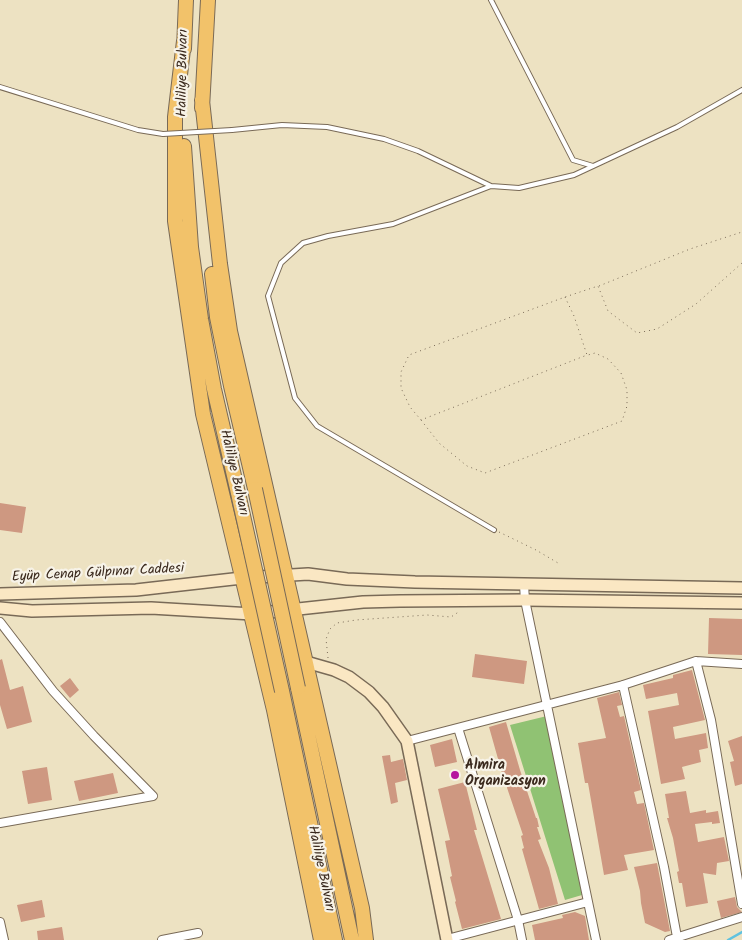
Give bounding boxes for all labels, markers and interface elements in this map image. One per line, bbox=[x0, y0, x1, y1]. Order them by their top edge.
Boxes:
street label: Haliliye Bulvarı bbox=[175, 29, 193, 117]
street label: Haliliye Bulvarı bbox=[215, 428, 251, 518]
street label: Eyüp Cenap Gülpınar Caddesi bbox=[11, 561, 185, 587]
place label: Almira Organizasyon bbox=[465, 759, 546, 792]
marker: Almira Organizasyon bbox=[449, 769, 461, 781]
street label: Haliliye Bulvarı bbox=[303, 824, 337, 914]

